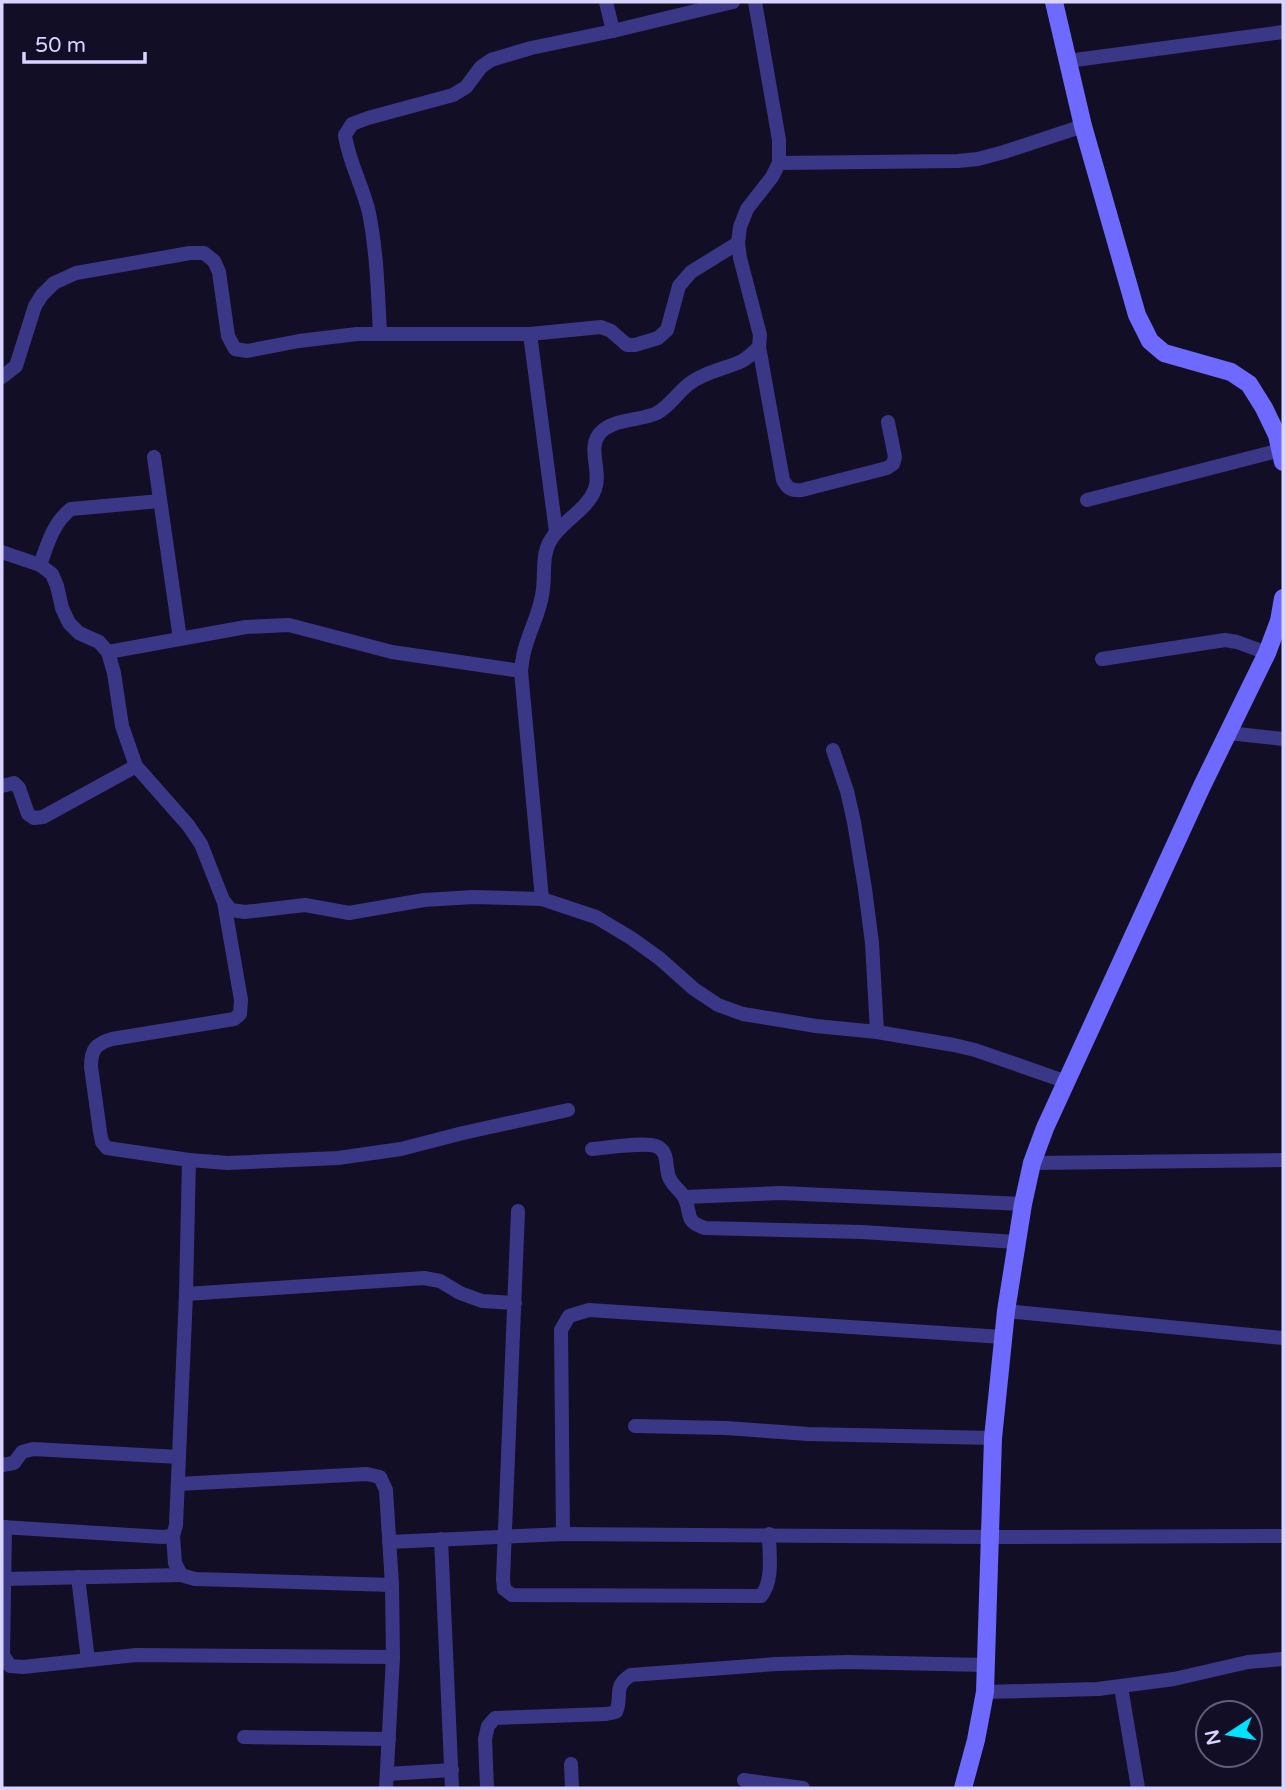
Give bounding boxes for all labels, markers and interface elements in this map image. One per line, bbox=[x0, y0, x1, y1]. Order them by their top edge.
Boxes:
scale bar bbox=[24, 21, 145, 65]
text: 50 m bbox=[35, 33, 86, 58]
north arrow bbox=[1194, 1699, 1264, 1769]
text: N bbox=[1201, 1728, 1226, 1747]

